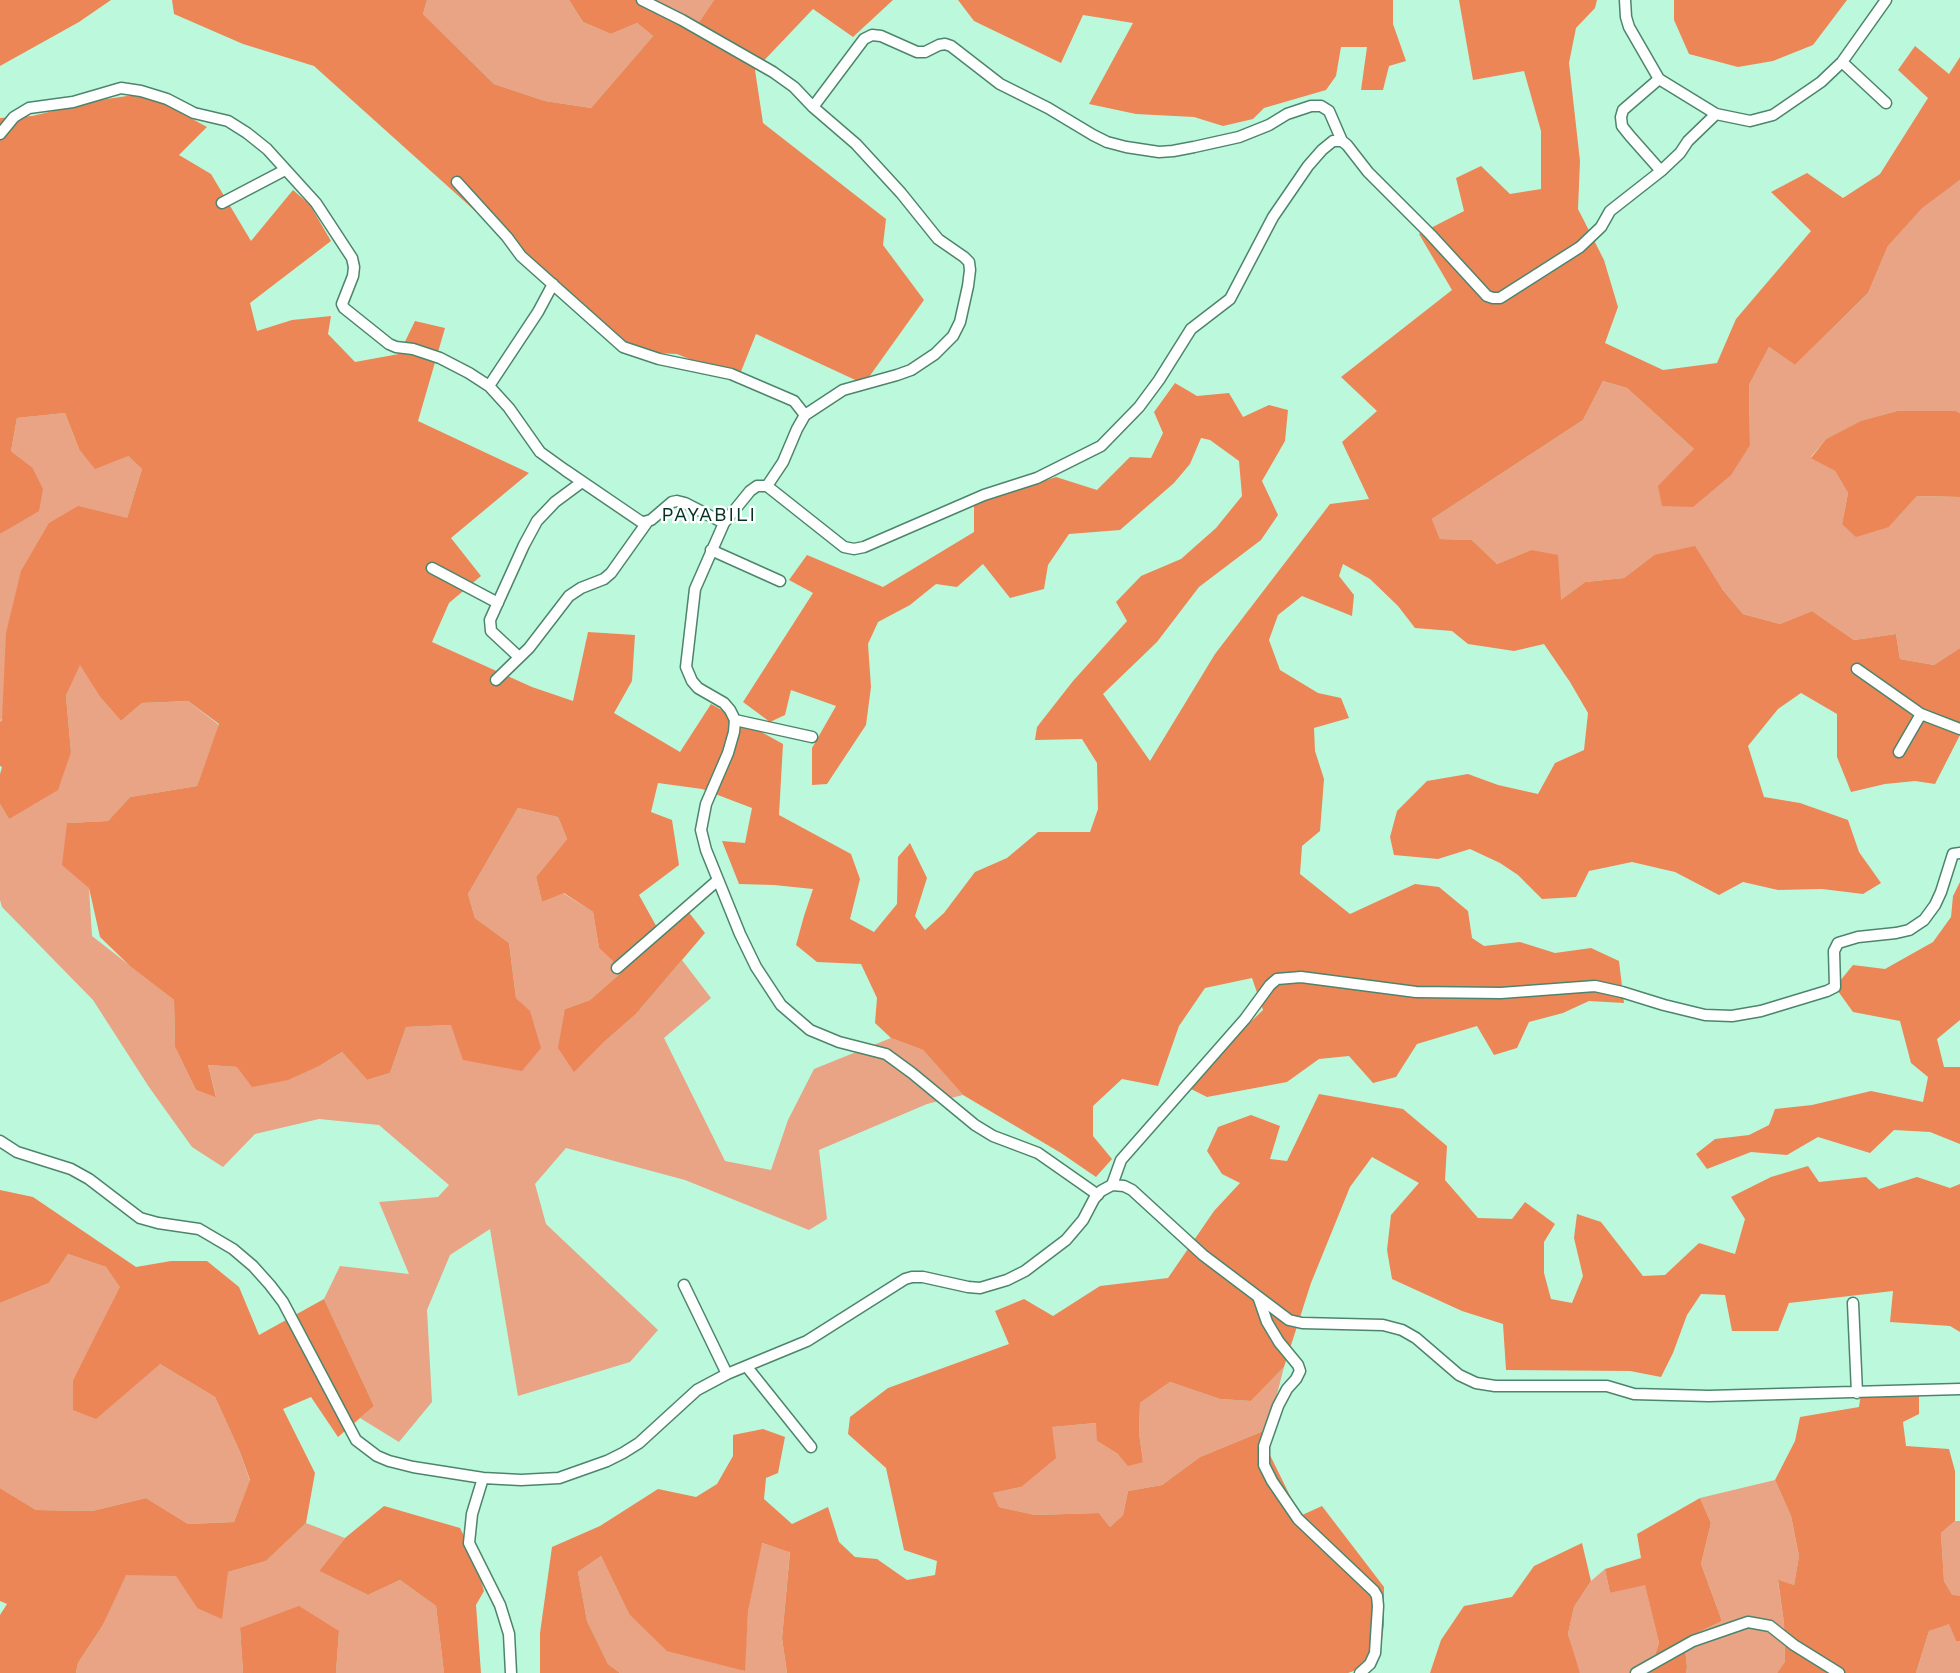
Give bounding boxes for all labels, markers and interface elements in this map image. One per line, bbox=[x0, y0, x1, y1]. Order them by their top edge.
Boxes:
district label: PAYABILI bbox=[661, 503, 757, 527]

